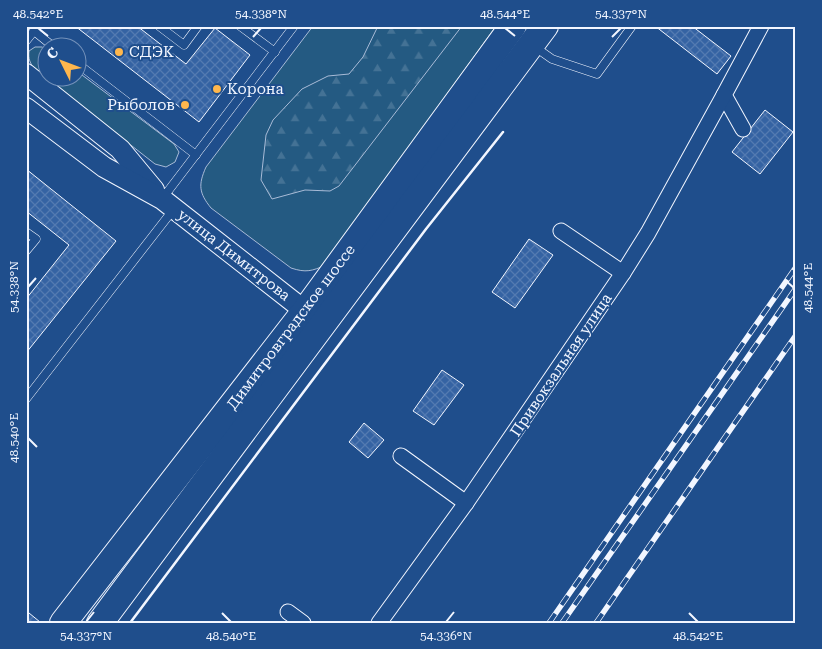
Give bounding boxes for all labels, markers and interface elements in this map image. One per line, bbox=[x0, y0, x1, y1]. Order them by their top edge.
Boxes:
text: 48.542°E bbox=[13, 7, 63, 21]
text: 54.338°N bbox=[235, 7, 287, 21]
text: 48.544°E bbox=[480, 7, 530, 21]
text: 54.337°N bbox=[595, 7, 647, 21]
north arrow bbox=[38, 38, 88, 88]
place label: СДЭК bbox=[129, 43, 174, 61]
text: С bbox=[43, 44, 62, 62]
marker: СДЭК bbox=[113, 46, 125, 58]
place label: Корона bbox=[227, 80, 284, 98]
marker: Корона bbox=[211, 83, 223, 95]
place label: Рыболов bbox=[107, 96, 175, 114]
marker: Рыболов bbox=[179, 99, 191, 111]
street label: улица Димитрова bbox=[174, 205, 294, 305]
street label: Димитровградское шоссе bbox=[223, 241, 359, 413]
text: 54.338°N bbox=[7, 261, 21, 313]
text: 48.544°E bbox=[801, 263, 815, 313]
street label: Привокзальная улица bbox=[506, 290, 616, 440]
text: 48.540°E bbox=[7, 413, 21, 463]
text: 54.337°N bbox=[60, 629, 112, 643]
text: 48.540°E bbox=[206, 629, 256, 643]
text: 54.336°N bbox=[420, 629, 472, 643]
text: 48.542°E bbox=[673, 629, 723, 643]

